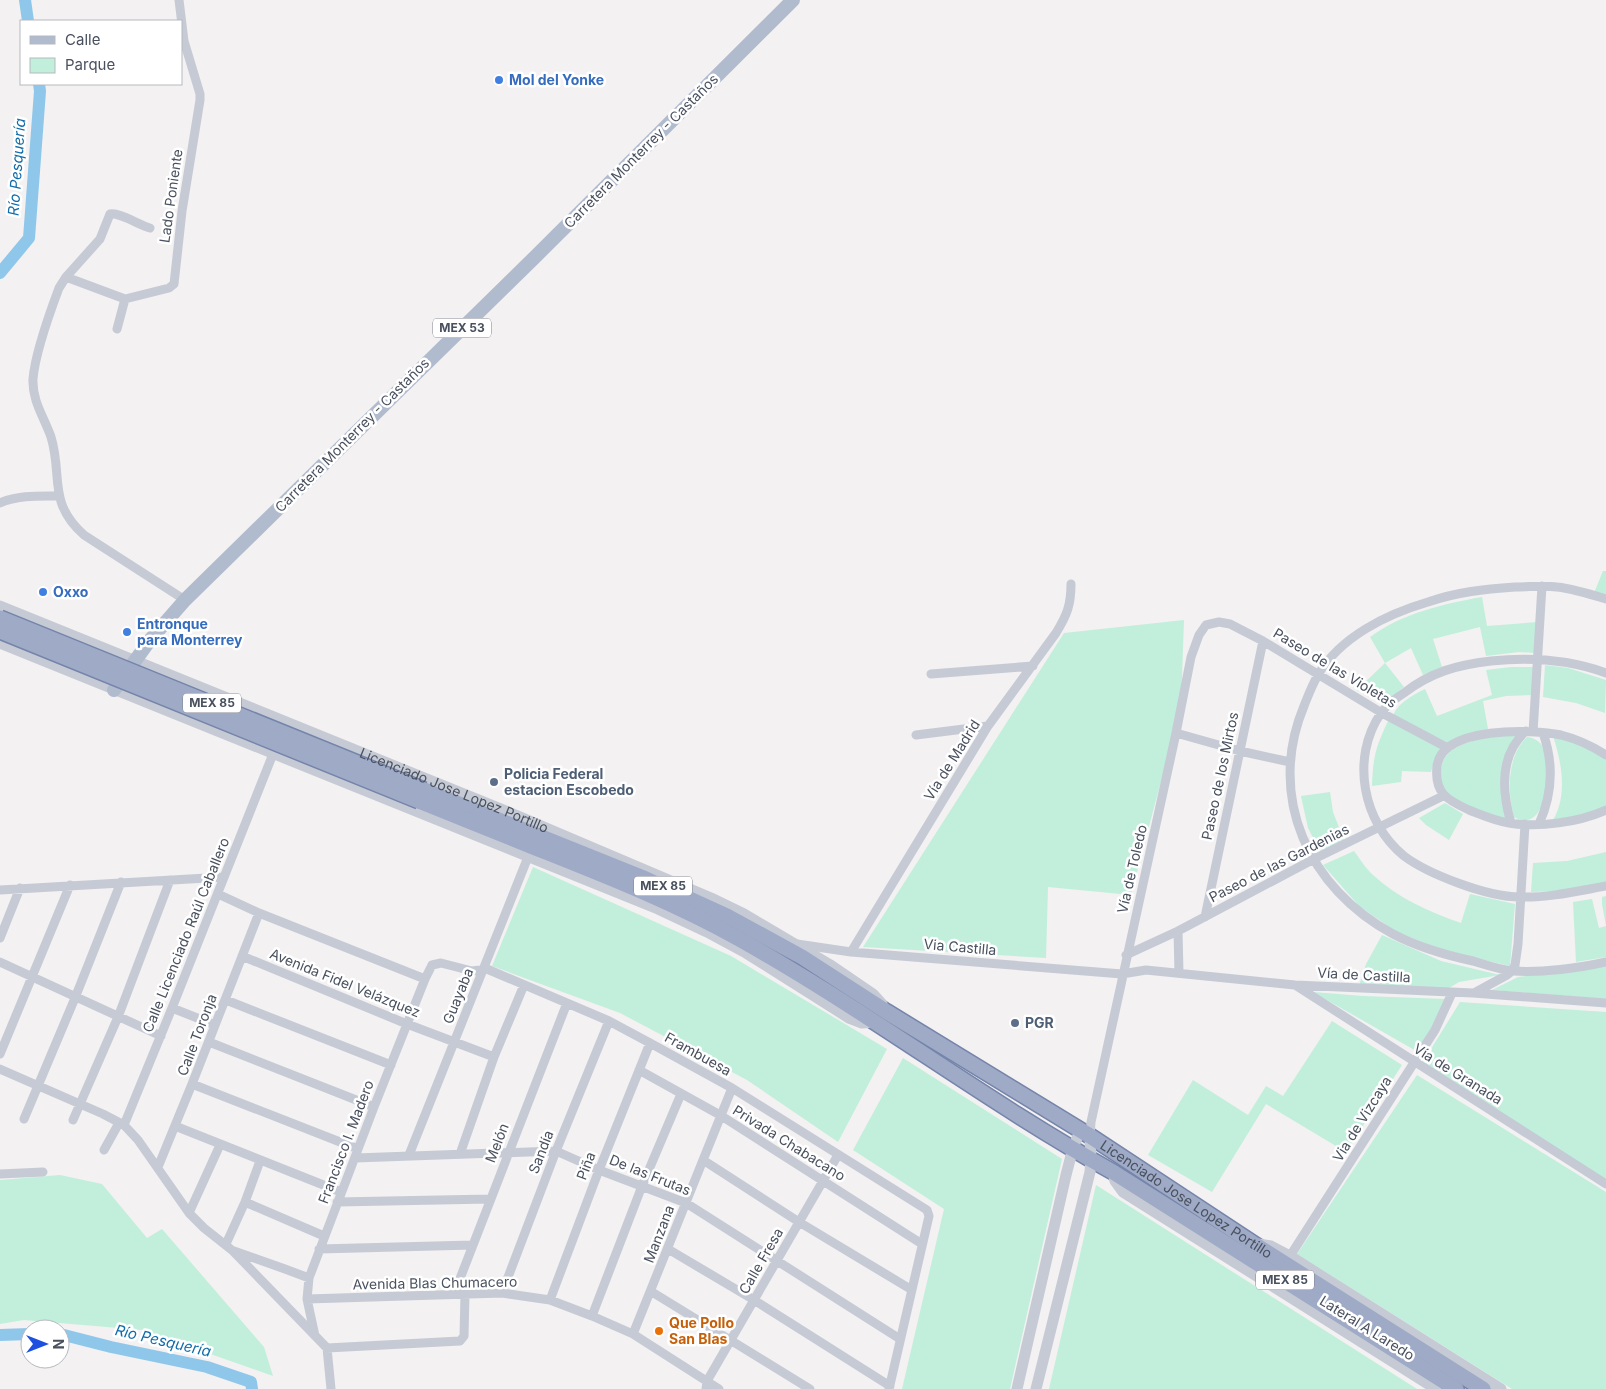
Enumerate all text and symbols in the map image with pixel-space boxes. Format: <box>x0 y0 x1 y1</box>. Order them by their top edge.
legend <box>20 20 182 85</box>
text: Calle <box>65 30 100 49</box>
text: Parque <box>65 55 115 74</box>
street label: Carretera Monterrey - Castaños <box>560 70 721 231</box>
place label: Mol del Yonke <box>509 71 604 88</box>
marker: Mol del Yonke <box>493 74 505 86</box>
water label: Río Pesquería <box>4 117 29 217</box>
street label: Lado Poniente <box>156 148 186 244</box>
road number: MEX 53 <box>433 318 491 338</box>
street label: Carretera Monterrey - Castaños <box>271 354 432 515</box>
place label: Oxxo <box>53 583 89 600</box>
marker: Oxxo <box>37 586 49 598</box>
place label: Entronque para Monterrey <box>137 615 243 648</box>
street label: Paseo de las Violetas <box>1271 624 1400 711</box>
marker: Entronque para Monterrey <box>121 626 133 638</box>
road number: MEX 85 <box>183 694 241 712</box>
street label: Paseo de los Mirtos <box>1198 710 1241 841</box>
street label: Vía de Madrid <box>920 716 983 803</box>
street label: Licenciado Jose Lopez Portillo <box>357 744 551 836</box>
place label: Policia Federal estacion Escobedo <box>504 765 634 798</box>
marker: Policia Federal estacion Escobedo <box>488 776 500 788</box>
street label: Paseo de las Gardenias <box>1206 820 1352 905</box>
street label: Vía de Toledo <box>1113 823 1150 915</box>
street label: Calle Licenciado Raúl Caballero <box>139 835 232 1035</box>
road number: MEX 85 <box>634 876 692 896</box>
street label: Via Castilla <box>923 935 997 958</box>
street label: Avenida Fidel Velázquez <box>268 945 423 1021</box>
street label: Vía de Castilla <box>1317 964 1411 985</box>
street label: Guayaba <box>439 965 476 1026</box>
street label: Calle Toronja <box>173 992 220 1078</box>
place label: PGR <box>1025 1014 1054 1031</box>
marker: PGR <box>1009 1017 1021 1029</box>
street label: Frambuesa <box>662 1028 735 1079</box>
street label: Vía de Granada <box>1411 1039 1506 1108</box>
street label: Via de Vizcaya <box>1329 1073 1395 1165</box>
street label: Francisco I. Madero <box>314 1078 377 1206</box>
street label: Privada Chabacano <box>730 1101 849 1184</box>
street label: Melón <box>481 1121 512 1165</box>
street label: Sandía <box>525 1128 557 1176</box>
street label: Licenciado Jose Lopez Portillo <box>1097 1136 1276 1261</box>
street label: Piña <box>572 1149 599 1182</box>
street label: De las Frutas <box>607 1151 693 1199</box>
street label: Manzana <box>640 1203 677 1265</box>
street label: Calle Fresa <box>735 1225 786 1297</box>
road number: MEX 85 <box>1256 1270 1314 1290</box>
street label: Avenida Blas Chumacero <box>352 1273 518 1292</box>
street label: Lateral A Laredo <box>1317 1292 1418 1364</box>
place label: Que Pollo San Blas <box>669 1314 734 1347</box>
north arrow <box>20 1319 70 1369</box>
water label: Río Pesquería <box>113 1320 213 1361</box>
marker: Que Pollo San Blas <box>653 1325 665 1337</box>
text: N <box>50 1339 67 1349</box>

